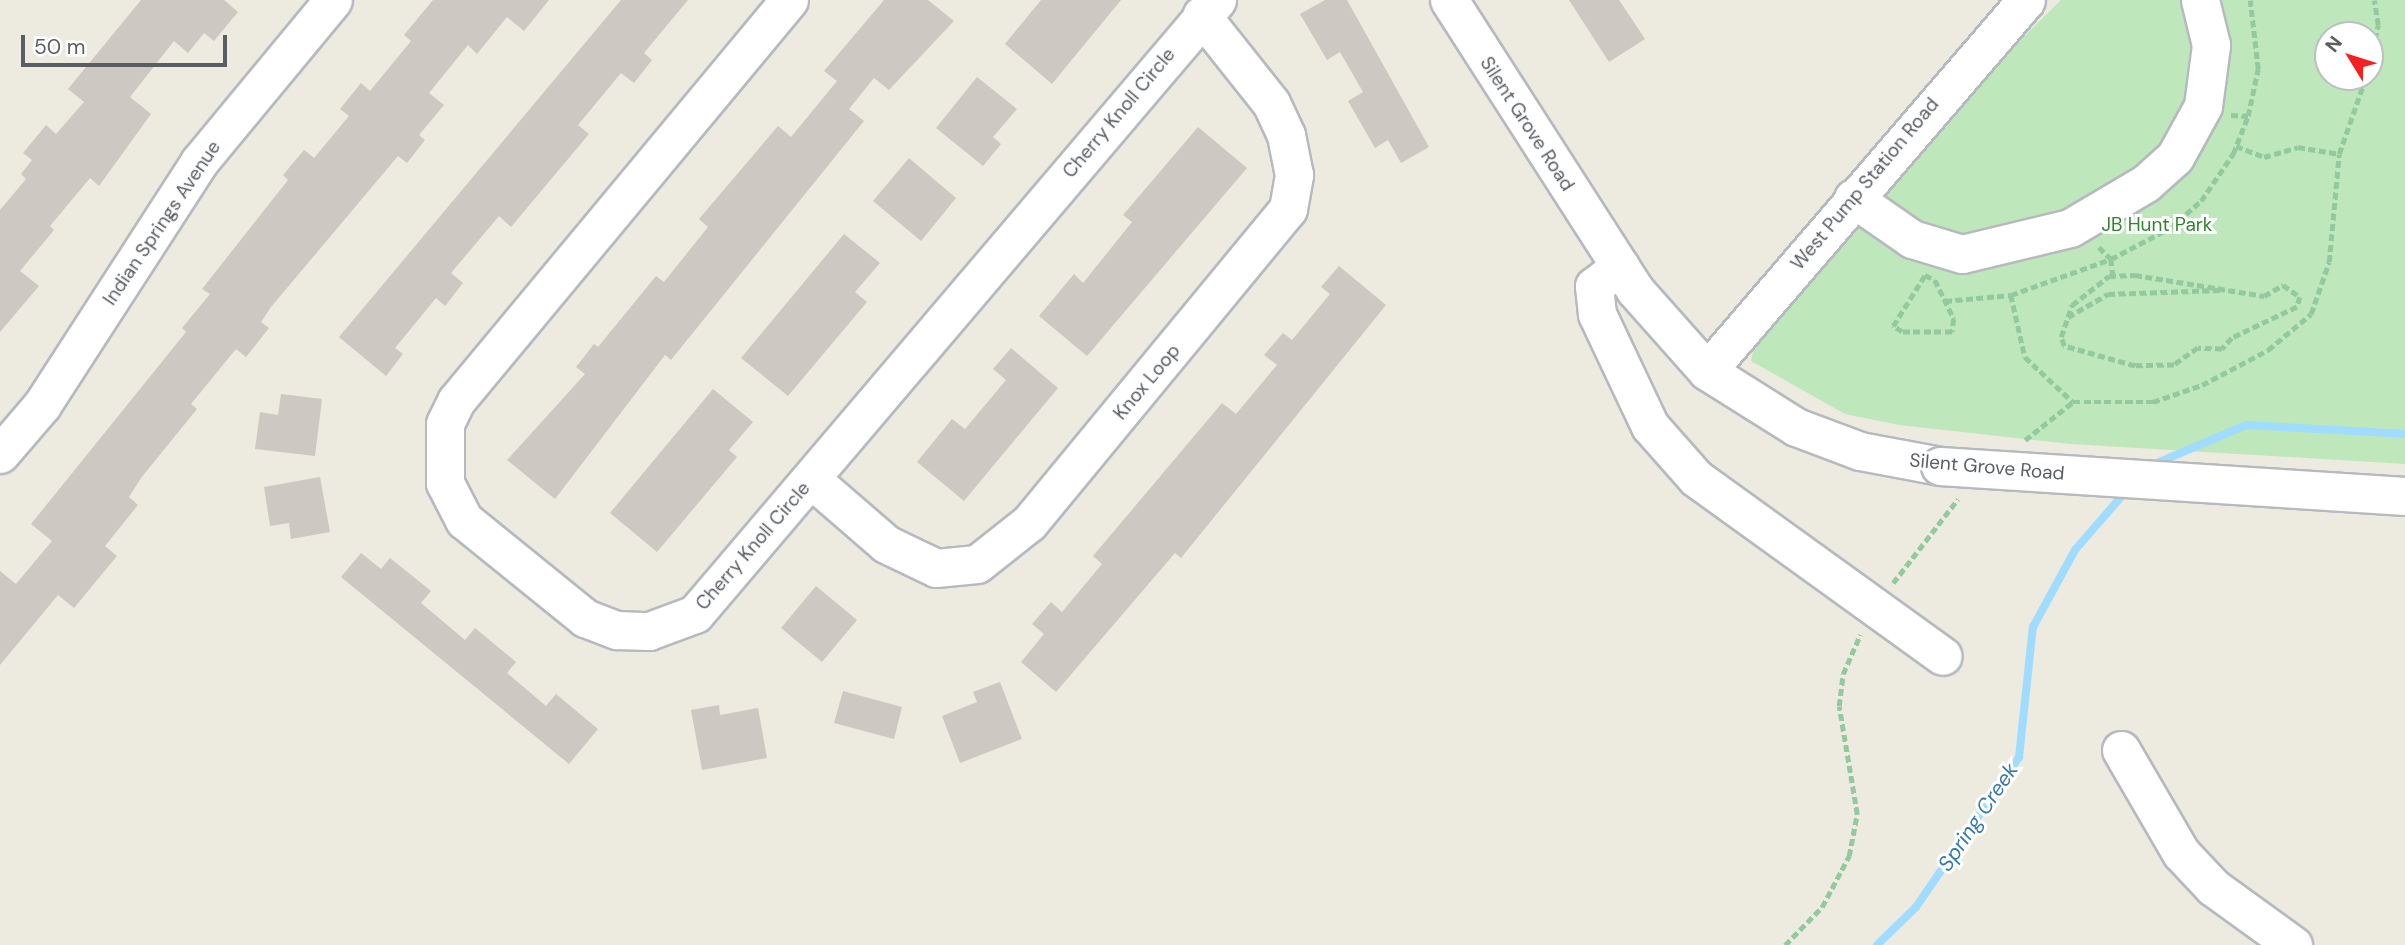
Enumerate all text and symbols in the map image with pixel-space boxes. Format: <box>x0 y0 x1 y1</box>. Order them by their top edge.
scale bar <box>24 21 231 65</box>
north arrow <box>2314 21 2384 91</box>
text: N <box>2320 31 2348 57</box>
text: 50 m <box>34 33 85 61</box>
street label: Cherry Knoll Circle <box>1058 43 1180 183</box>
street label: Silent Grove Road <box>1475 53 1579 195</box>
street label: West Pump Station Road <box>1786 93 1944 275</box>
street label: Indian Springs Avenue <box>99 137 225 309</box>
park label: JB Hunt Park <box>2102 214 2212 236</box>
street label: Knox Loop <box>1109 340 1185 424</box>
street label: Silent Grove Road <box>1909 449 2065 485</box>
street label: Cherry Knoll Circle <box>691 477 815 615</box>
water label: Spring Creek <box>1933 758 2023 876</box>

